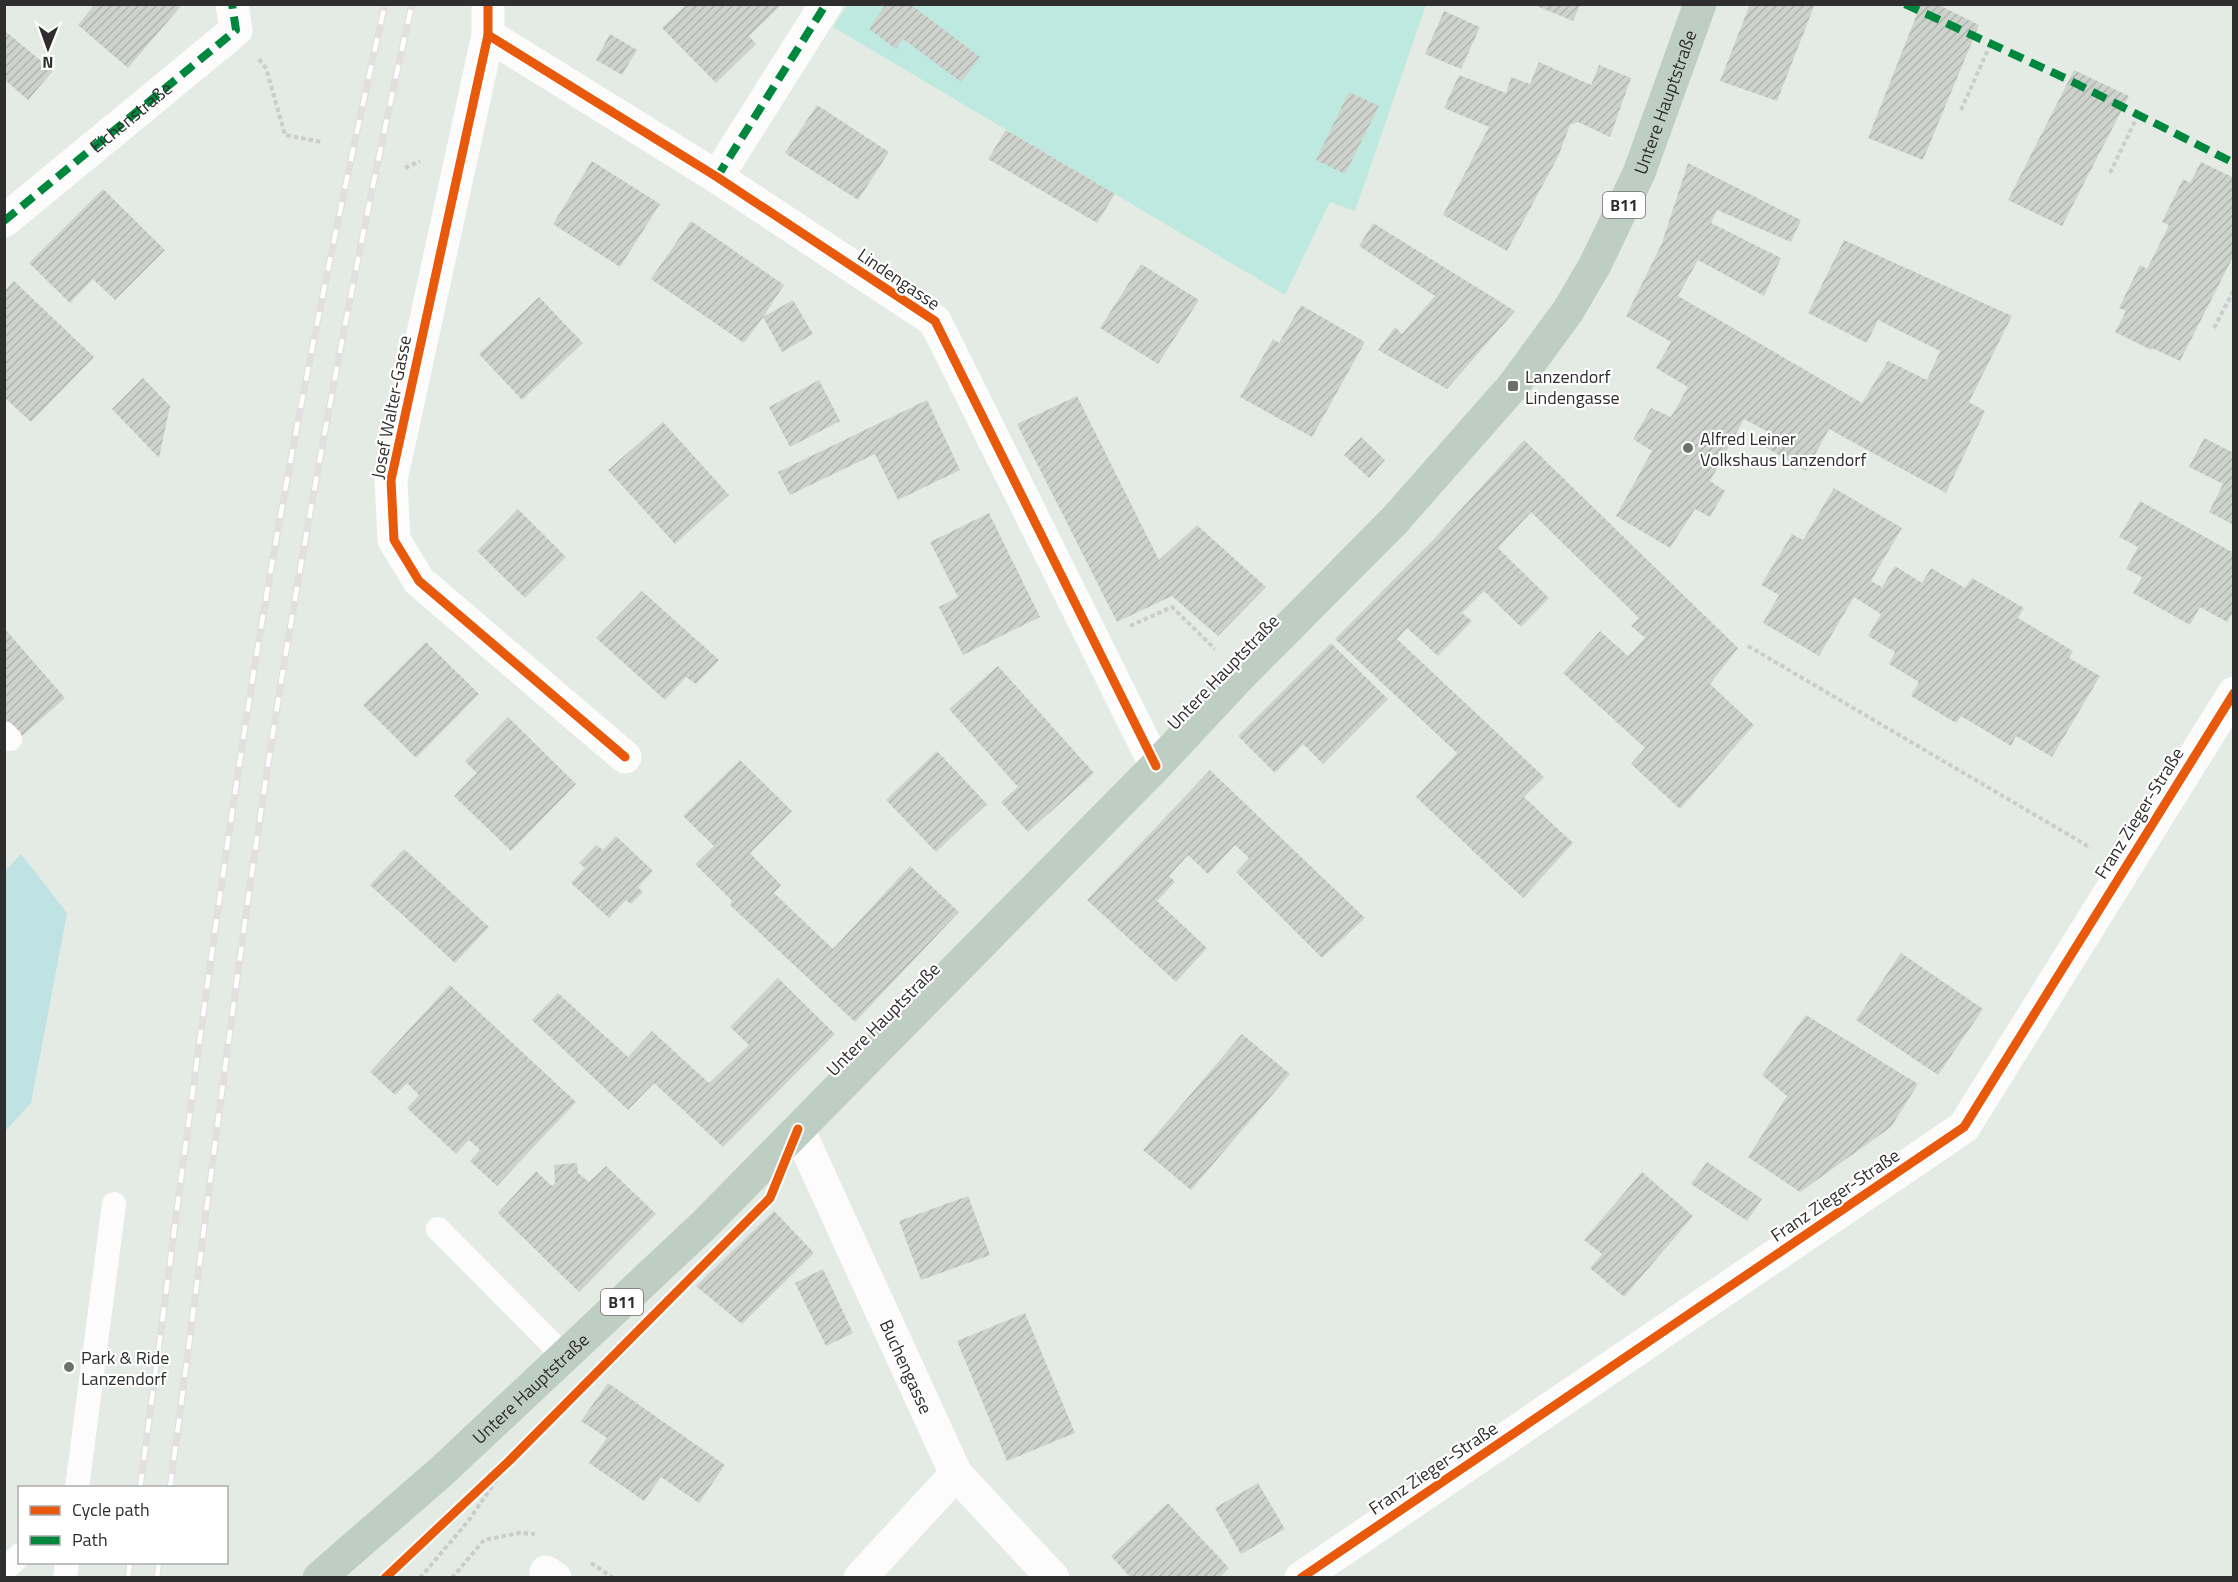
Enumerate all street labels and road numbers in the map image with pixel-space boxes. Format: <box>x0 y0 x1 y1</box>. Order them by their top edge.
street label: Untere Hauptstraße <box>1626 26 1703 178</box>
street label: Eichenstraße <box>84 75 178 159</box>
road number: B11 <box>1603 192 1645 218</box>
street label: Lindengasse <box>852 241 946 317</box>
street label: Josef Walter-Gasse <box>364 333 418 481</box>
street label: Untere Hauptstraße <box>1161 608 1285 736</box>
street label: Franz Zieger-Straße <box>2088 742 2190 884</box>
street label: Untere Hauptstraße <box>820 956 946 1082</box>
street label: Franz Zieger-Straße <box>1765 1142 1905 1248</box>
road number: B11 <box>601 1289 643 1315</box>
street label: Buchengasse <box>873 1315 940 1418</box>
street label: Untere Hauptstraße <box>466 1326 595 1450</box>
street label: Franz Zieger-Straße <box>1363 1415 1503 1521</box>

